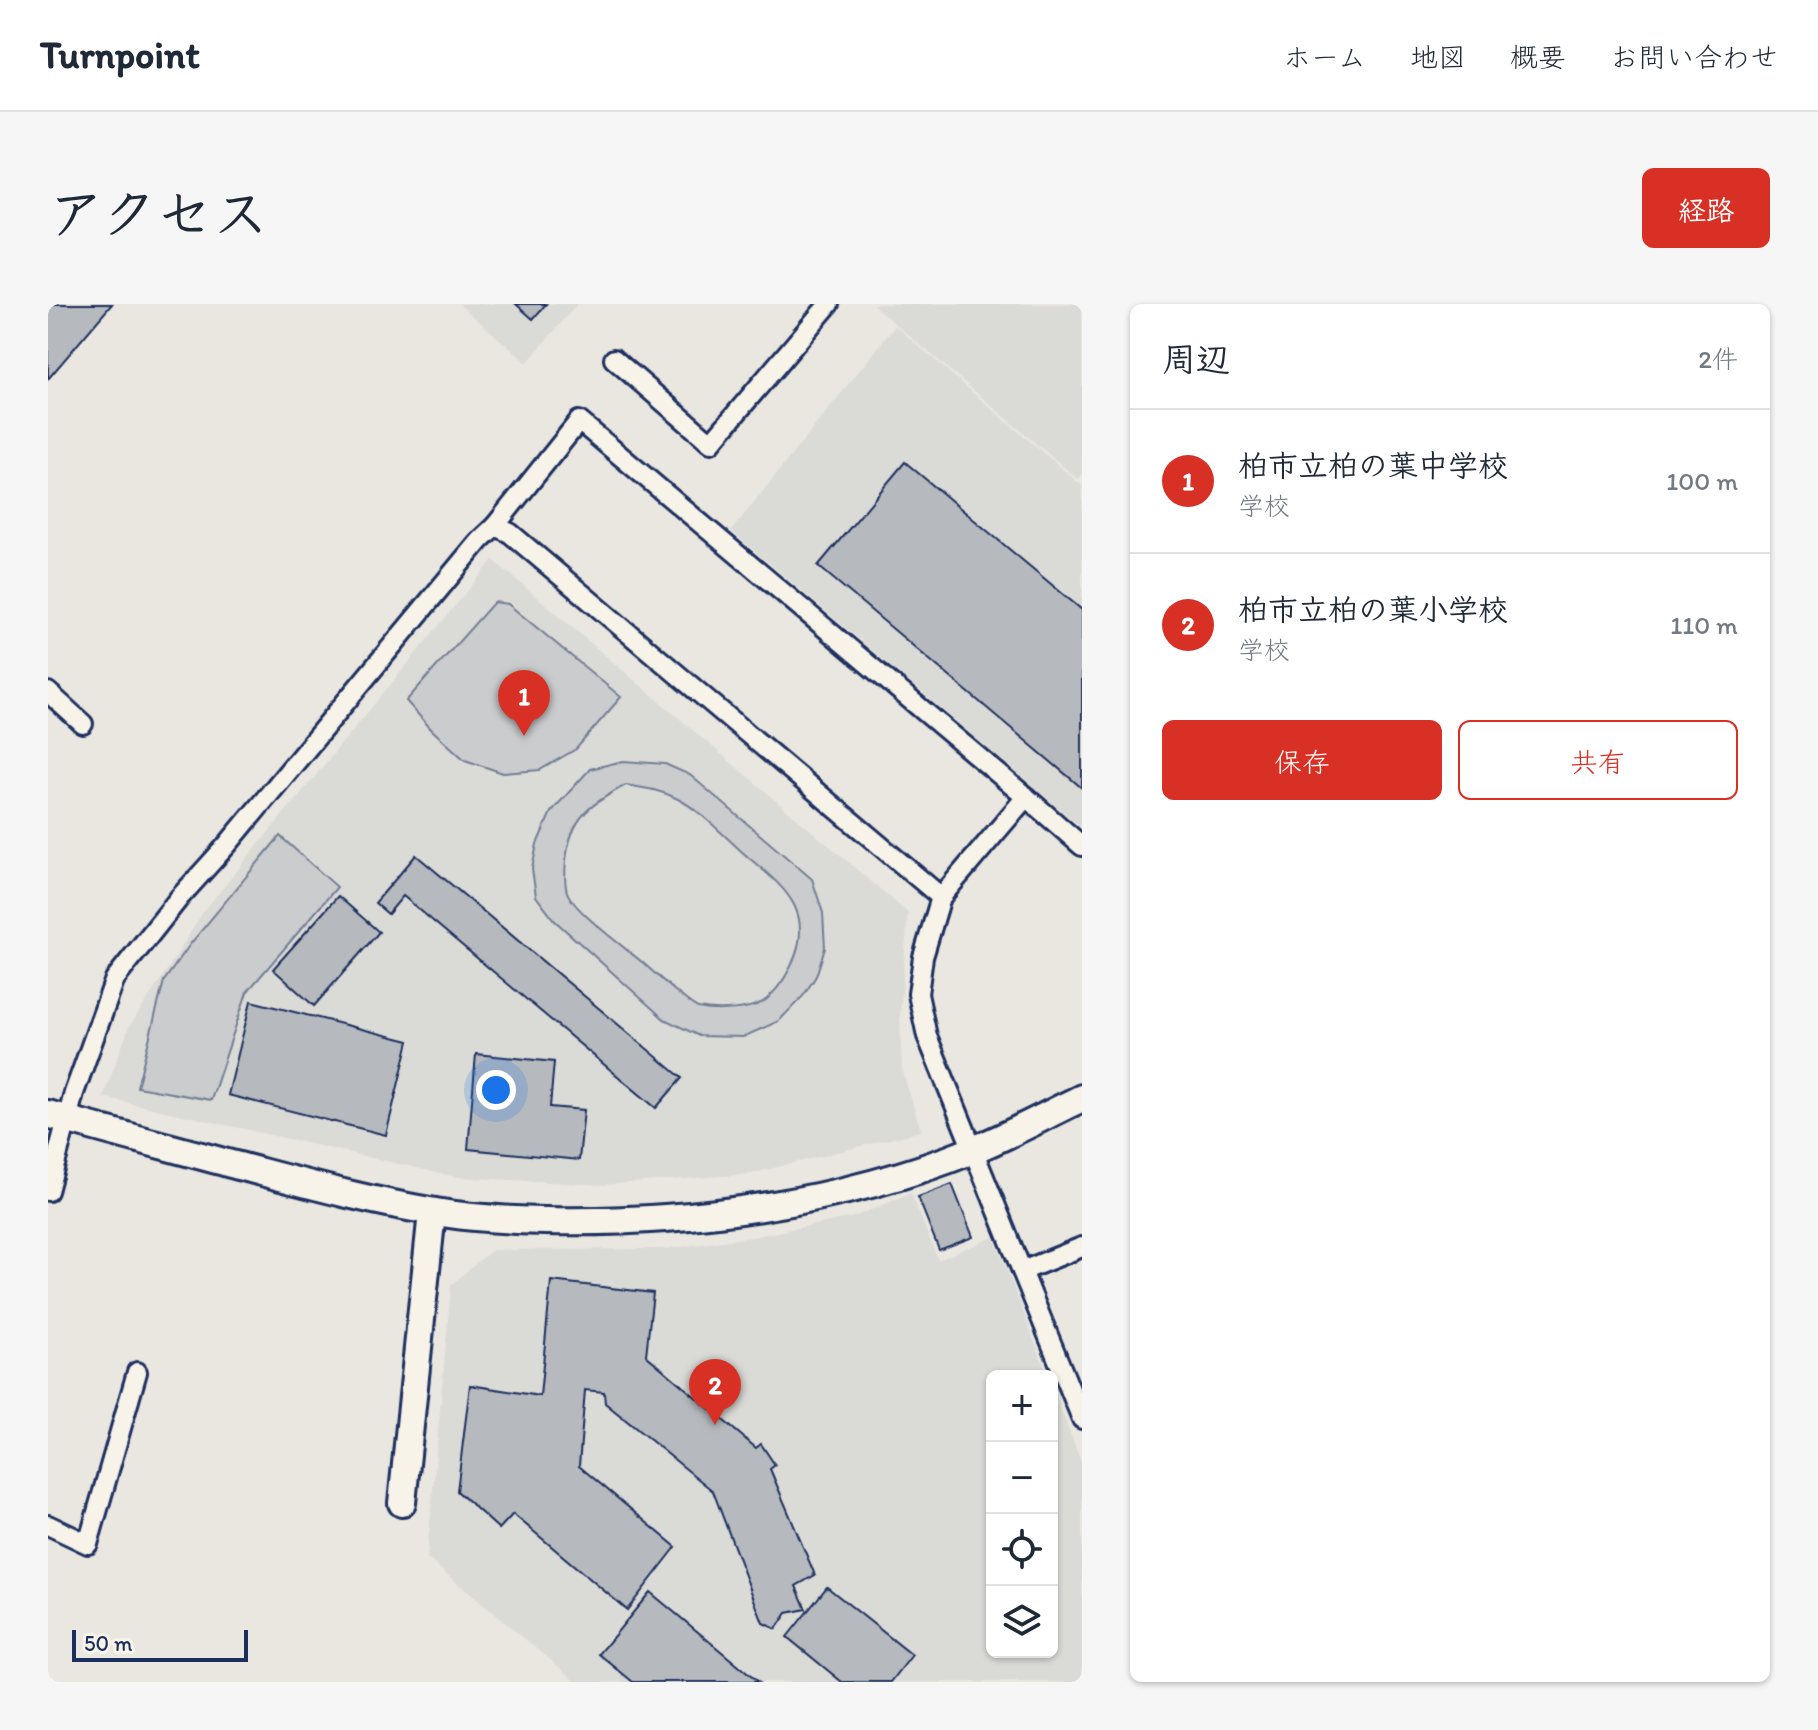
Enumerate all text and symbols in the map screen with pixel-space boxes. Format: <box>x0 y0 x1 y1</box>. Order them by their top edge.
text: Turnpoint <box>40 32 200 78</box>
text: ホーム <box>1283 40 1366 74</box>
text: 地図 <box>1410 40 1466 74</box>
text: 概要 <box>1510 40 1566 74</box>
text: お問い合わせ <box>1610 40 1778 74</box>
button: 経路 <box>1642 168 1770 248</box>
text: アクセス <box>48 180 269 247</box>
text: 周辺 <box>1162 339 1230 380</box>
text: 2件 <box>1698 343 1738 375</box>
text: 柏市立柏の葉中学校 <box>1238 447 1508 484</box>
text: 1 <box>1182 465 1194 497</box>
text: 100 m <box>1666 465 1738 497</box>
text: 学校 <box>1238 490 1290 522</box>
text: 柏市立柏の葉小学校 <box>1238 591 1508 628</box>
text: 2 <box>1181 609 1195 641</box>
text: 110 m <box>1670 609 1738 641</box>
text: 学校 <box>1238 634 1290 666</box>
pin: 1 <box>498 670 550 736</box>
button: 保存 <box>1162 720 1442 800</box>
button: 共有 <box>1458 720 1738 800</box>
your location <box>476 1070 516 1110</box>
pin: 2 <box>689 1359 741 1425</box>
map controls <box>986 1370 1058 1658</box>
button: + <box>986 1370 1058 1442</box>
button: − <box>986 1442 1058 1514</box>
button: locate <box>986 1514 1058 1586</box>
button: layers <box>986 1586 1058 1658</box>
scale bar <box>72 1626 248 1662</box>
text: 50 m <box>84 1630 133 1657</box>

